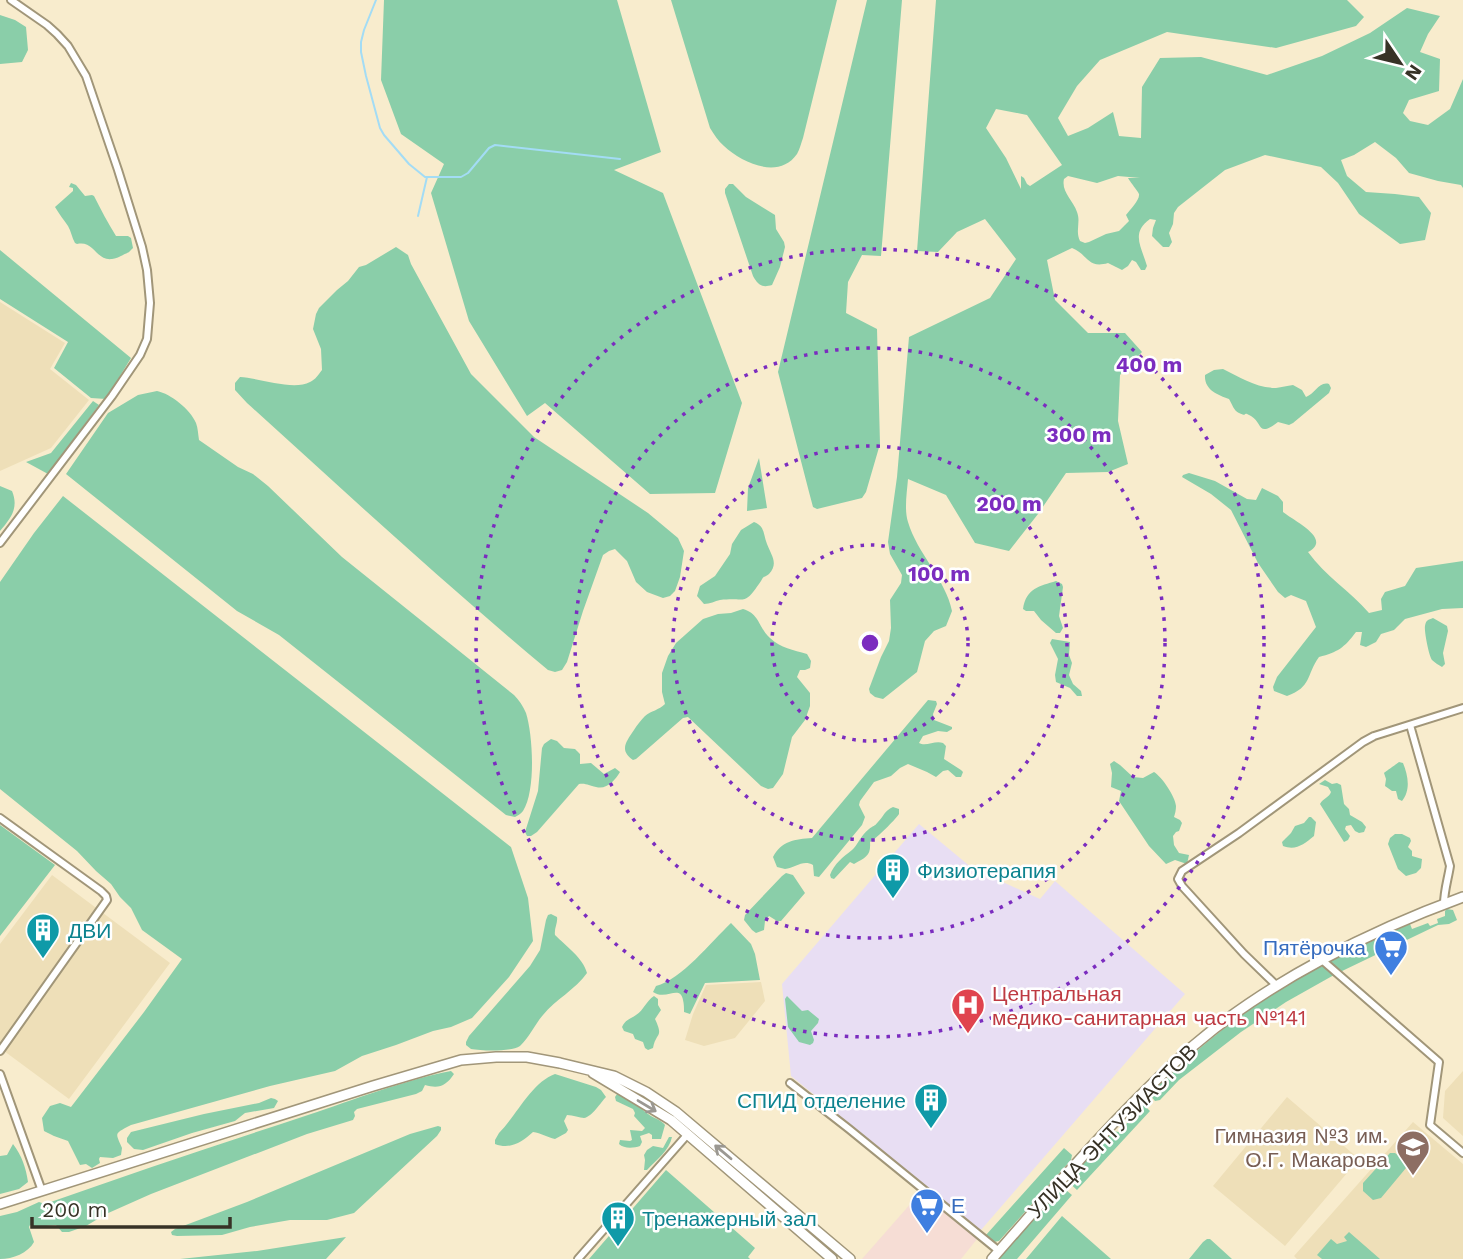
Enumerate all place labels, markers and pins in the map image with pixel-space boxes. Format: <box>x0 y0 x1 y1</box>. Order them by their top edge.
centre of rings <box>858 631 882 655</box>
building icon: Физиотерапия <box>874 851 912 900</box>
place label: Физиотерапия <box>917 858 1056 883</box>
building icon: ДВИ <box>24 911 62 960</box>
place label: ДВИ <box>68 918 111 943</box>
supermarket icon: Пятёрочка <box>1372 928 1410 977</box>
place label: Пятёрочка <box>1263 935 1366 960</box>
place label: Центральная медико-санитарная часть №141 <box>992 981 1306 1030</box>
hospital icon: Центральная медико-санитарная часть №141 <box>949 986 987 1035</box>
building icon: СПИД отделение <box>912 1081 950 1130</box>
place label: СПИД отделение <box>737 1088 906 1113</box>
place label: Гимназия №3 им. О.Г. Макарова <box>1215 1123 1388 1172</box>
school or university icon: Гимназия №3 им. О.Г. Макарова <box>1394 1128 1432 1177</box>
supermarket icon: Е <box>908 1186 946 1235</box>
place label: Е <box>951 1193 965 1218</box>
building icon: Тренажерный зал <box>599 1199 637 1248</box>
place label: Тренажерный зал <box>642 1206 817 1231</box>

